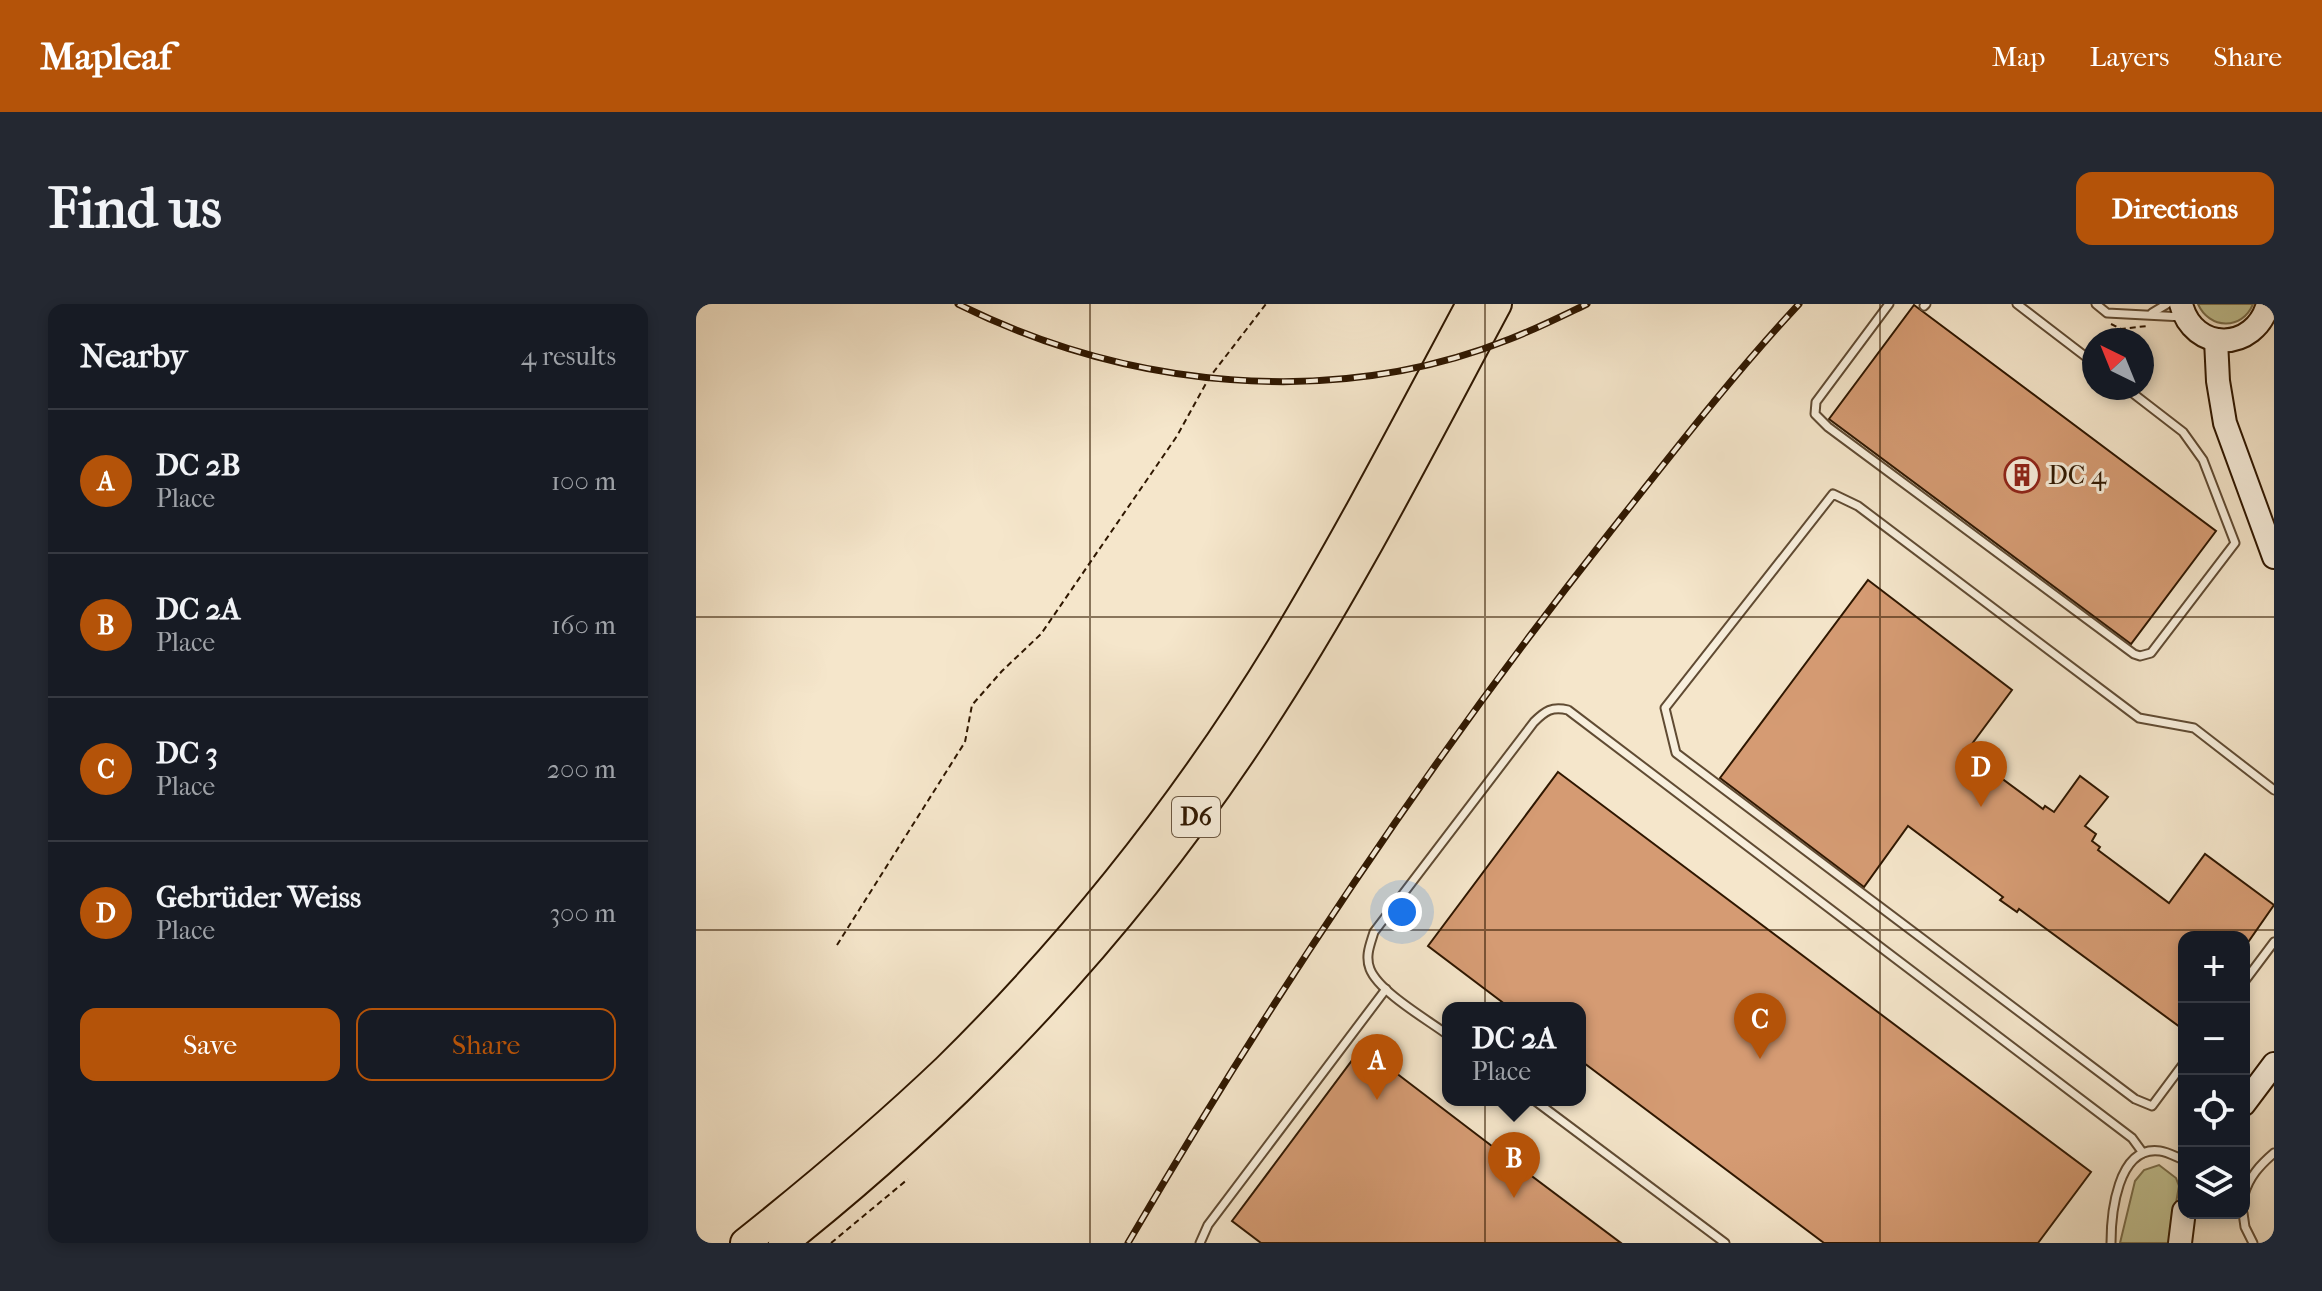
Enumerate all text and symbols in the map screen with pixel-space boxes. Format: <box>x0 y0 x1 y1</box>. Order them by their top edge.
text: Mapleaf <box>40 34 172 79</box>
text: Map <box>1992 40 2045 73</box>
text: Layers <box>2089 40 2169 73</box>
text: Share <box>2213 40 2282 73</box>
button: Directions <box>2076 172 2274 245</box>
text: Find us <box>48 176 222 241</box>
north arrow <box>2082 328 2154 400</box>
text: Nearby <box>80 336 187 376</box>
text: 4 results <box>521 341 616 372</box>
text: DC 2B <box>156 448 240 483</box>
building icon: DC 4 <box>2003 456 2041 494</box>
place label: DC 4 <box>2048 460 2107 491</box>
text: A <box>98 466 114 497</box>
text: 100 m <box>551 466 616 497</box>
text: Place <box>156 483 215 514</box>
text: DC 2A <box>156 592 240 627</box>
text: B <box>98 610 114 641</box>
text: 160 m <box>551 610 616 641</box>
text: Place <box>156 627 215 658</box>
text: DC 3 <box>156 736 218 771</box>
pin: D <box>1955 741 2007 807</box>
text: C <box>97 754 115 785</box>
text: 200 m <box>547 754 616 785</box>
text: Place <box>156 771 215 802</box>
road number: D6 <box>1172 797 1220 837</box>
text: Gebrüder Weiss <box>156 880 361 915</box>
your location <box>1382 892 1422 932</box>
text: D <box>96 898 116 929</box>
text: 300 m <box>549 898 616 929</box>
text: Place <box>156 915 215 946</box>
map controls <box>2178 931 2250 1219</box>
button: + <box>2178 931 2250 1003</box>
pin: C <box>1734 993 1786 1059</box>
popup <box>1442 1002 1586 1106</box>
button: − <box>2178 1003 2250 1075</box>
button: Save <box>80 1008 340 1081</box>
button: Share <box>356 1008 616 1081</box>
text: DC 2A <box>1472 1021 1556 1056</box>
pin: A <box>1351 1034 1403 1100</box>
text: Place <box>1472 1056 1531 1087</box>
button: locate <box>2178 1075 2250 1147</box>
pin: B <box>1488 1132 1540 1198</box>
button: layers <box>2178 1147 2250 1219</box>

